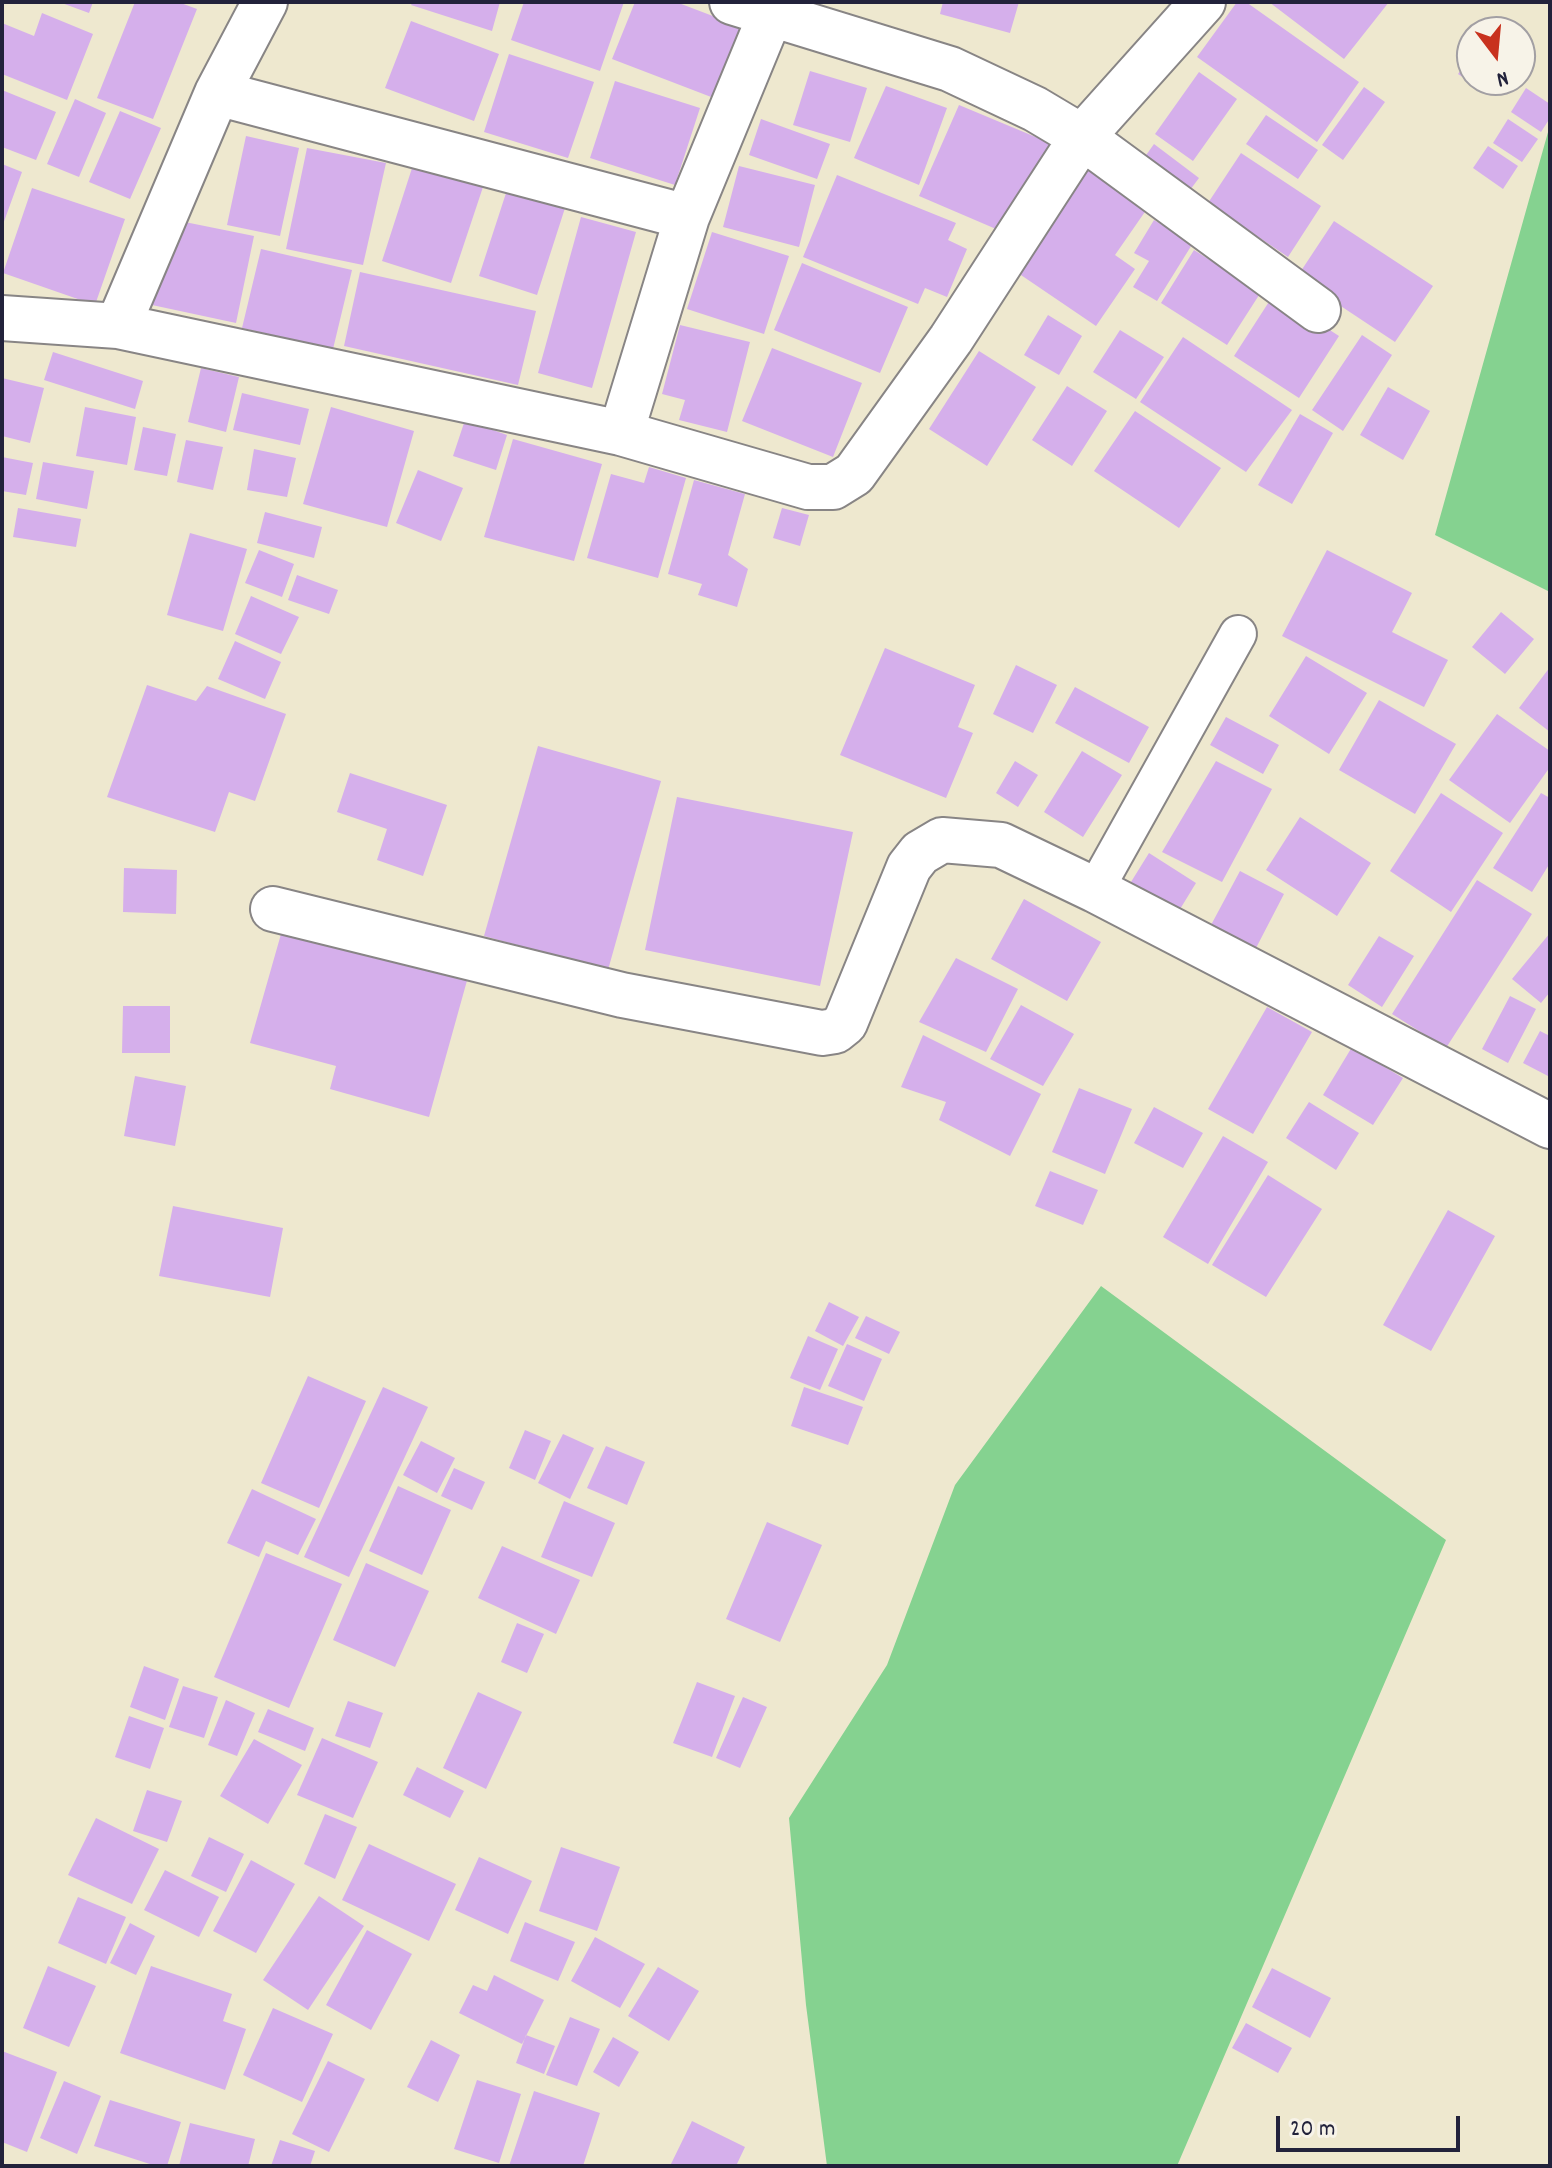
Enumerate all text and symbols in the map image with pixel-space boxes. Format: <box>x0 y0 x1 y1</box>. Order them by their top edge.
north arrow <box>1456 16 1536 96</box>
text: N <box>1493 61 1512 94</box>
scale bar <box>1280 2100 1464 2150</box>
text: 20 m <box>1290 2113 1336 2147</box>

